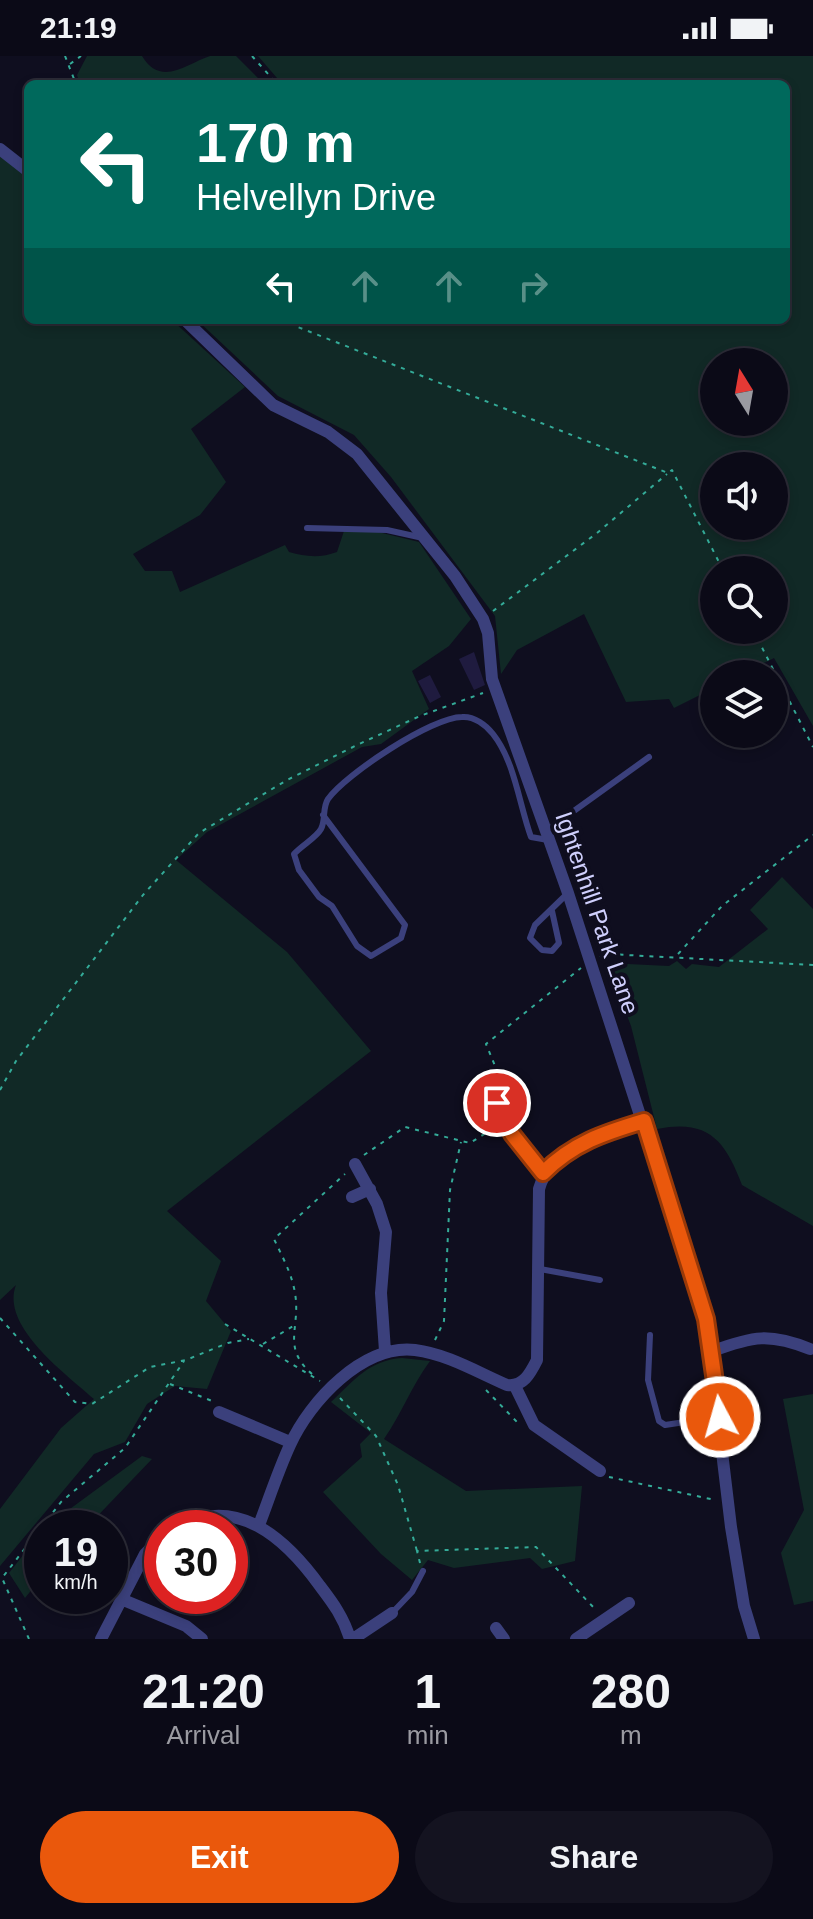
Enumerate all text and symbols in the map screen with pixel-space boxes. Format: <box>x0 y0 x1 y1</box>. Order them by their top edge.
text: 21:19 <box>40 11 117 44</box>
text: 170 m <box>196 111 355 174</box>
icon: left <box>64 112 168 216</box>
text: Helvellyn Drive <box>196 177 436 218</box>
icon: left <box>259 264 303 308</box>
icon: ahead <box>343 264 387 308</box>
icon: ahead <box>427 264 471 308</box>
icon: right <box>511 264 555 308</box>
north arrow <box>700 348 788 436</box>
map controls <box>700 348 788 748</box>
button: sound <box>700 452 788 540</box>
button: search <box>700 556 788 644</box>
button: layers <box>700 660 788 748</box>
street label: Ightenhill Park Lane <box>550 808 645 1018</box>
pin <box>463 1069 531 1137</box>
icon: arrive <box>475 1081 519 1125</box>
position arrow <box>678 1375 762 1459</box>
speed limit sign: 30 <box>144 1510 248 1614</box>
text: 19 <box>54 1530 98 1574</box>
text: km/h <box>54 1571 98 1593</box>
text: 21:20 <box>142 1665 265 1718</box>
text: 1 <box>414 1665 441 1718</box>
text: 280 <box>591 1665 671 1718</box>
text: Arrival <box>167 1720 240 1750</box>
text: min <box>407 1720 449 1750</box>
text: m <box>620 1720 642 1750</box>
button: Exit <box>40 1811 399 1903</box>
button: Share <box>415 1811 773 1903</box>

